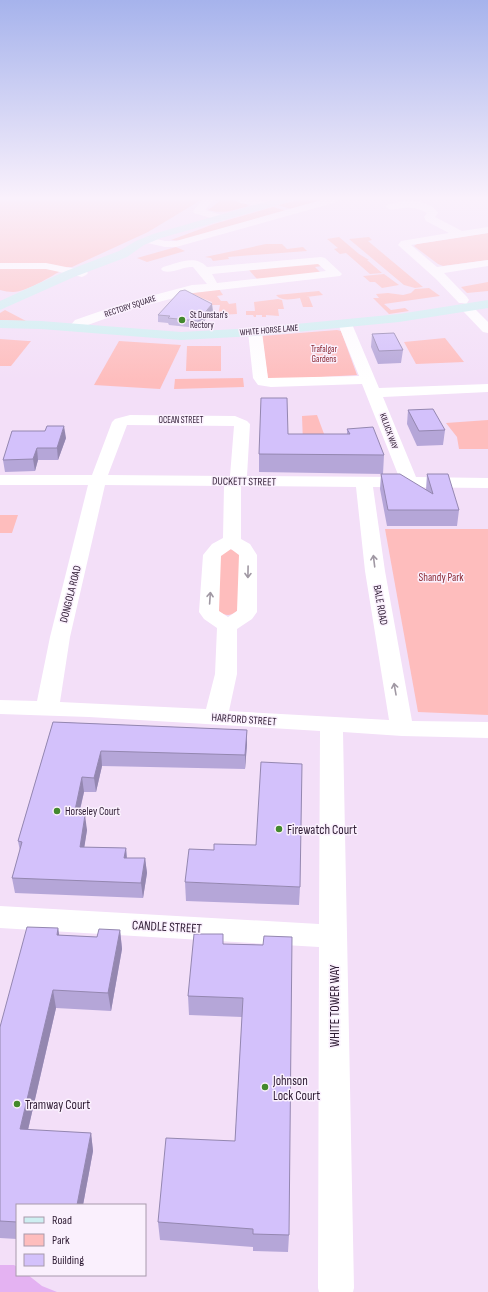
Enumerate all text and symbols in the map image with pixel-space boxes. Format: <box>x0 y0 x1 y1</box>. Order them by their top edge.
street label: RECTORY SQUARE <box>103 293 158 320</box>
place label: St Dunstan's Rectory <box>190 310 228 331</box>
marker: St Dunstan's Rectory <box>177 315 187 325</box>
street label: WHITE HORSE LANE <box>239 322 299 339</box>
park label: Trafalgar Gardens <box>311 344 337 365</box>
street label: KILLICK WAY <box>377 412 400 451</box>
street label: OCEAN STREET <box>159 415 204 426</box>
street label: DUCKETT STREET <box>212 474 277 489</box>
one-way arrow <box>370 555 378 568</box>
street label: DONGOLA ROAD <box>57 564 84 624</box>
one-way arrow <box>244 565 251 578</box>
park label: Shandy Park <box>418 571 464 584</box>
street label: BALE ROAD <box>371 584 390 626</box>
one-way arrow <box>207 592 214 605</box>
one-way arrow <box>391 683 399 696</box>
street label: HARFORD STREET <box>211 711 277 728</box>
place label: Horseley Court <box>65 805 121 818</box>
marker: Horseley Court <box>52 806 62 816</box>
place label: Firewatch Court <box>287 822 357 838</box>
marker: Firewatch Court <box>274 824 284 834</box>
street label: CANDLE STREET <box>132 917 202 937</box>
street label: WHITE TOWER WAY <box>327 964 343 1047</box>
place label: Johnson Lock Court <box>272 1073 320 1104</box>
marker: Johnson Lock Court <box>260 1082 270 1092</box>
place label: Tramway Court <box>25 1097 90 1113</box>
marker: Tramway Court <box>12 1099 22 1109</box>
legend <box>16 1204 146 1276</box>
text: Road <box>52 1213 72 1228</box>
text: Park <box>52 1233 70 1248</box>
text: Building <box>52 1253 84 1268</box>

